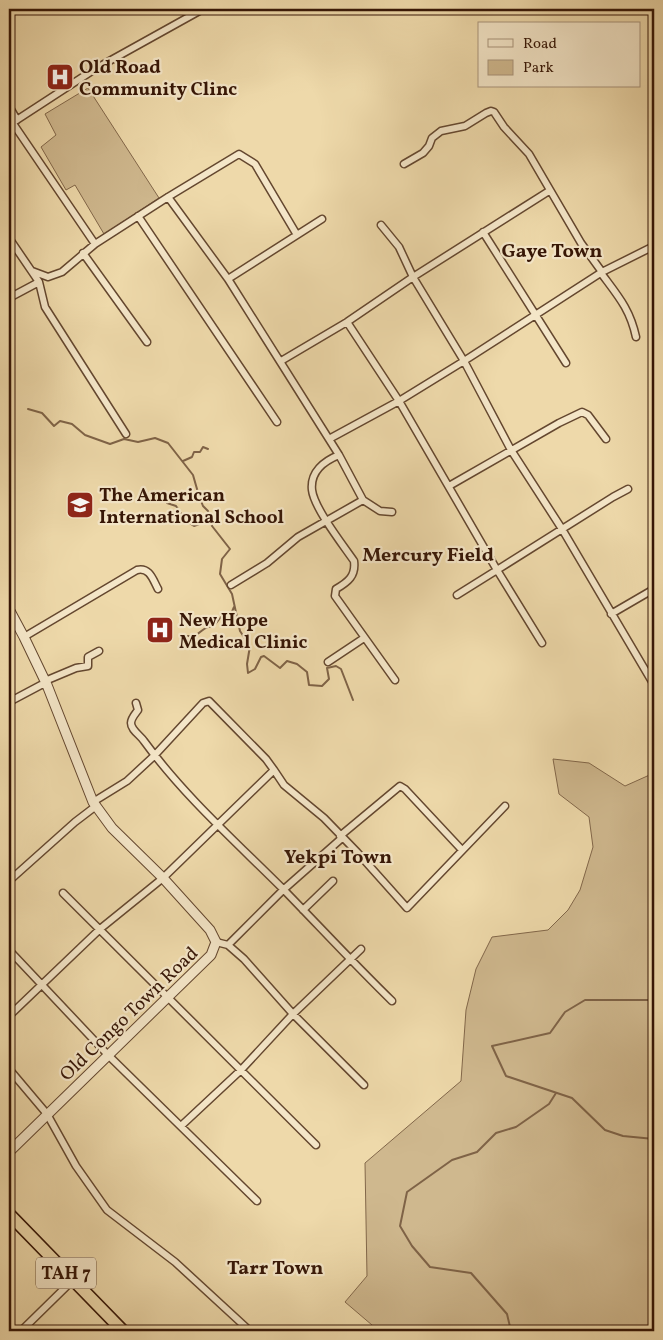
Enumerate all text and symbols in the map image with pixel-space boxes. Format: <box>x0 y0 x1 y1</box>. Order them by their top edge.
legend <box>478 22 640 88</box>
text: Road <box>523 34 557 55</box>
place label: Old Road Community Clinc <box>79 55 237 103</box>
text: Park <box>523 58 554 79</box>
hospital icon: Old Road Community Clinc <box>45 62 75 92</box>
district label: Gaye Town <box>502 238 602 266</box>
place label: The American International School <box>99 483 284 531</box>
school or university icon: The American International School <box>65 490 95 520</box>
district label: Mercury Field <box>362 542 494 570</box>
place label: New Hope Medical Clinic <box>179 608 308 656</box>
hospital icon: New Hope Medical Clinic <box>145 615 175 645</box>
district label: Yekpi Town <box>284 844 392 872</box>
street label: Old Congo Town Road <box>54 941 204 1088</box>
district label: Tarr Town <box>227 1255 323 1283</box>
road number: TAH 7 <box>36 1258 96 1288</box>

